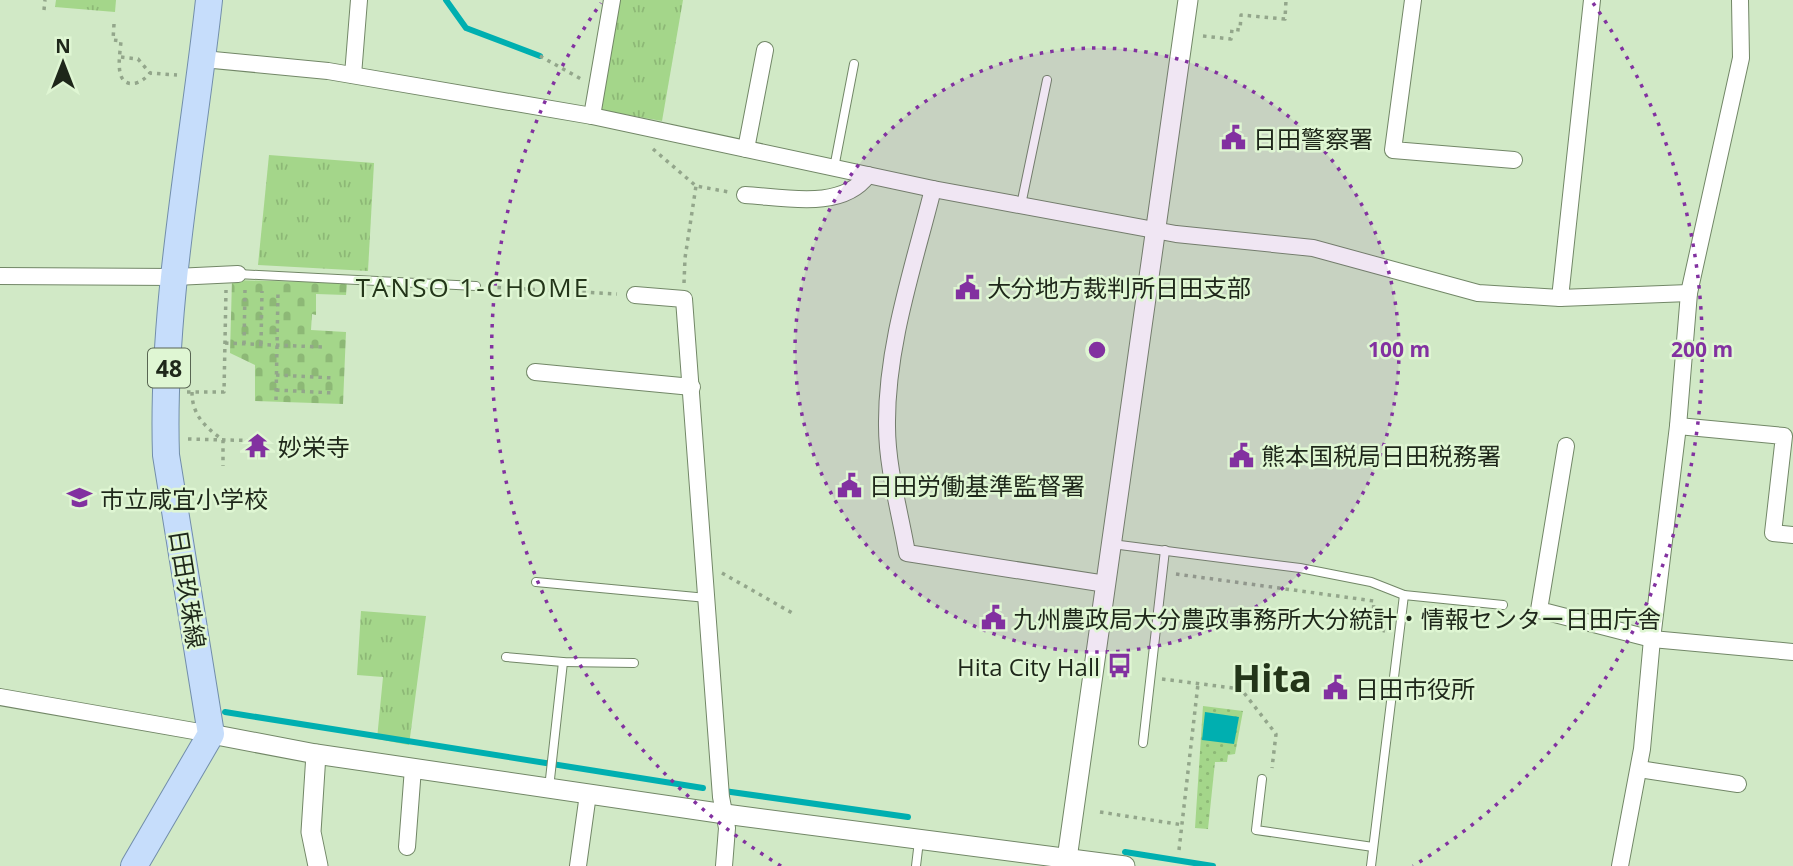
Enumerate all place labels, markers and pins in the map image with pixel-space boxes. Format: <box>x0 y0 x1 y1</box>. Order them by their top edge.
place label: 日田警察署 <box>1253 122 1373 155</box>
public building icon: 日田警察署 <box>1219 124 1247 152</box>
place label: 大分地方裁判所日田支部 <box>987 271 1251 304</box>
public building icon: 大分地方裁判所日田支部 <box>953 273 981 301</box>
centre of rings <box>1085 338 1109 362</box>
place label: 妙栄寺 <box>278 430 350 463</box>
temple icon: 妙栄寺 <box>244 432 272 460</box>
place label: 熊本国税局日田税務署 <box>1261 439 1501 472</box>
public building icon: 熊本国税局日田税務署 <box>1227 441 1255 469</box>
place label: 日田労働基準監督署 <box>869 469 1085 502</box>
public building icon: 日田労働基準監督署 <box>835 471 863 499</box>
place label: 市立咸宜小学校 <box>100 482 268 515</box>
school or university icon: 市立咸宜小学校 <box>66 484 94 512</box>
place label: 九州農政局大分農政事務所大分統計・情報センター日田庁舎 <box>1013 602 1661 635</box>
public building icon: 九州農政局大分農政事務所大分統計・情報センター日田庁舎 <box>979 604 1007 632</box>
place label: Hita City Hall <box>957 650 1100 683</box>
bus stop icon: Hita City Hall <box>1106 652 1134 680</box>
place label: 日田市役所 <box>1355 672 1475 705</box>
public building icon: 日田市役所 <box>1321 674 1349 702</box>

